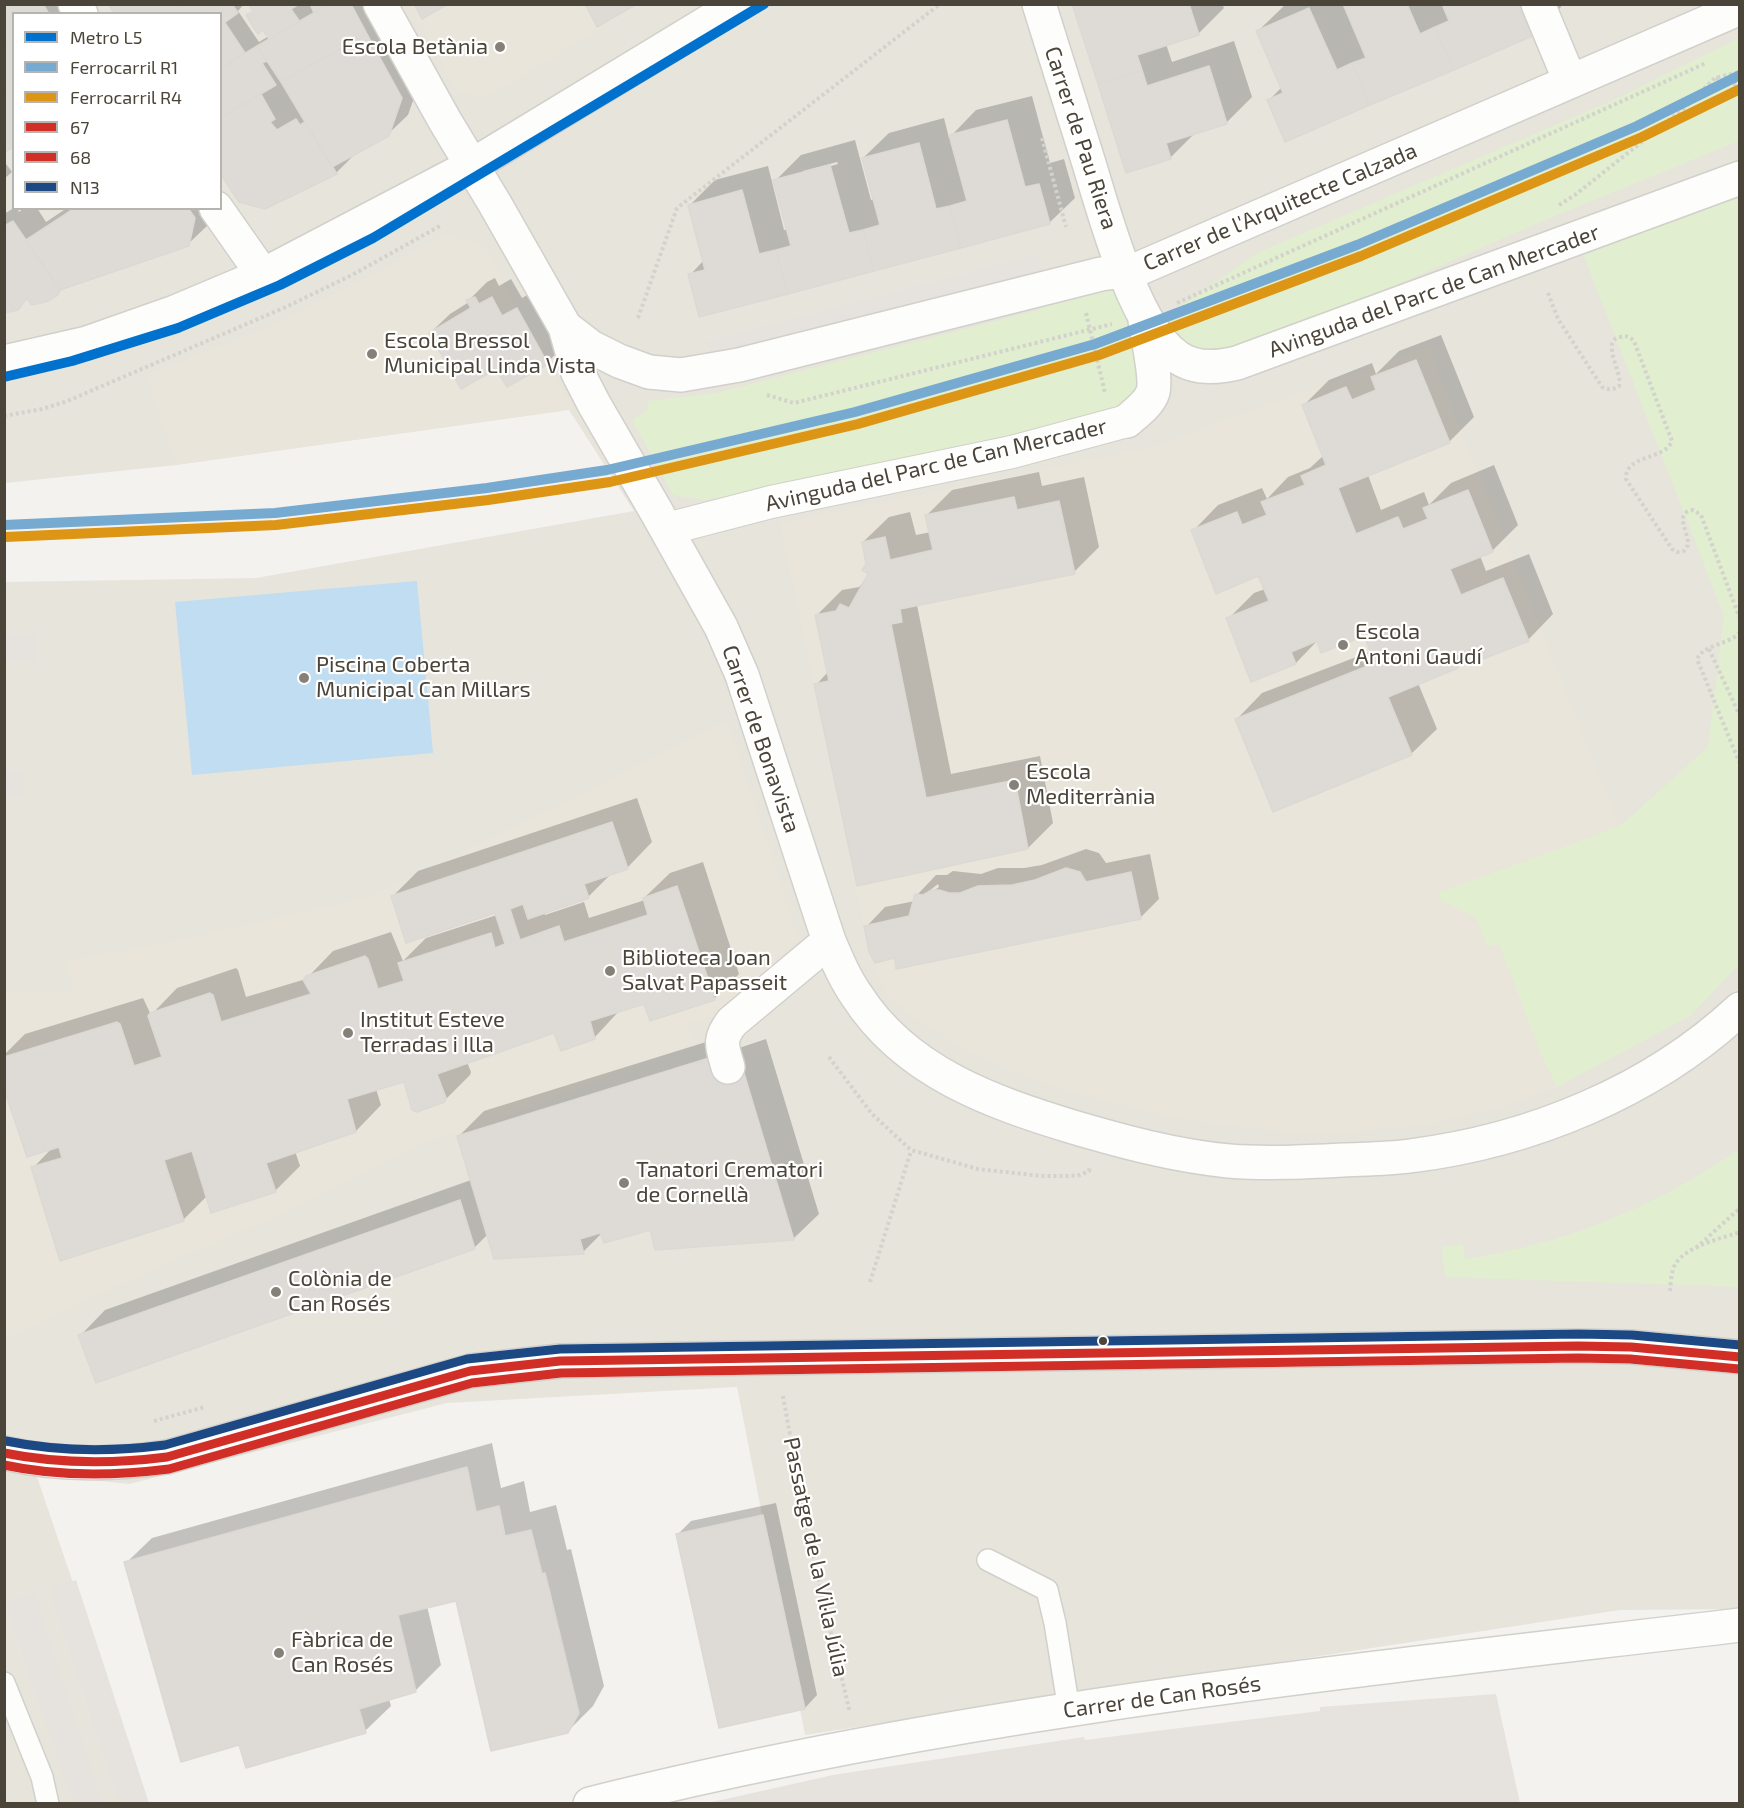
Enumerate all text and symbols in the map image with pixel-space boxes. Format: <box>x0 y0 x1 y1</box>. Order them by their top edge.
legend <box>12 12 222 210</box>
text: Metro L5 <box>70 26 142 48</box>
place label: Escola Betània <box>342 34 488 60</box>
marker: Escola Betània <box>493 40 507 54</box>
street label: Carrer de Pau Riera <box>1039 43 1123 233</box>
text: Ferrocarril R1 <box>70 56 178 78</box>
text: Ferrocarril R4 <box>70 86 182 108</box>
text: 67 <box>70 116 90 138</box>
street label: Carrer de l'Arquitecte Calzada <box>1139 137 1421 277</box>
text: 68 <box>70 146 91 168</box>
text: N13 <box>70 176 100 198</box>
street label: Avinguda del Parc de Can Mercader <box>1265 219 1603 363</box>
place label: Escola Bressol Municipal Linda Vista <box>384 328 596 380</box>
marker: Escola Bressol Municipal Linda Vista <box>365 347 379 361</box>
street label: Avinguda del Parc de Can Mercader <box>763 413 1109 517</box>
place label: Escola Antoni Gaudí <box>1355 619 1482 670</box>
marker: Escola Antoni Gaudí <box>1336 638 1350 652</box>
street label: Carrer de Bonavista <box>717 642 805 836</box>
place label: Piscina Coberta Municipal Can Millars <box>316 652 531 704</box>
marker: Piscina Coberta Municipal Can Millars <box>297 671 311 685</box>
place label: Escola Mediterrània <box>1026 759 1155 810</box>
marker: Escola Mediterrània <box>1007 778 1021 792</box>
place label: Biblioteca Joan Salvat Papasseit <box>622 945 787 996</box>
marker: Biblioteca Joan Salvat Papasseit <box>603 964 617 978</box>
place label: Institut Esteve Terradas i Illa <box>360 1007 505 1058</box>
marker: Institut Esteve Terradas i Illa <box>341 1026 355 1040</box>
place label: Tanatori Crematori de Cornellà <box>636 1157 823 1208</box>
marker: Tanatori Crematori de Cornellà <box>617 1176 631 1190</box>
place label: Colònia de Can Rosés <box>288 1266 392 1318</box>
marker: Colònia de Can Rosés <box>269 1285 283 1299</box>
unlabelled marker <box>1097 1335 1109 1347</box>
street label: Passatge de la Vil·la Júlia <box>778 1435 854 1679</box>
place label: Fàbrica de Can Rosés <box>291 1627 393 1678</box>
marker: Fàbrica de Can Rosés <box>272 1646 286 1660</box>
street label: Carrer de Can Rosés <box>1061 1670 1263 1724</box>

